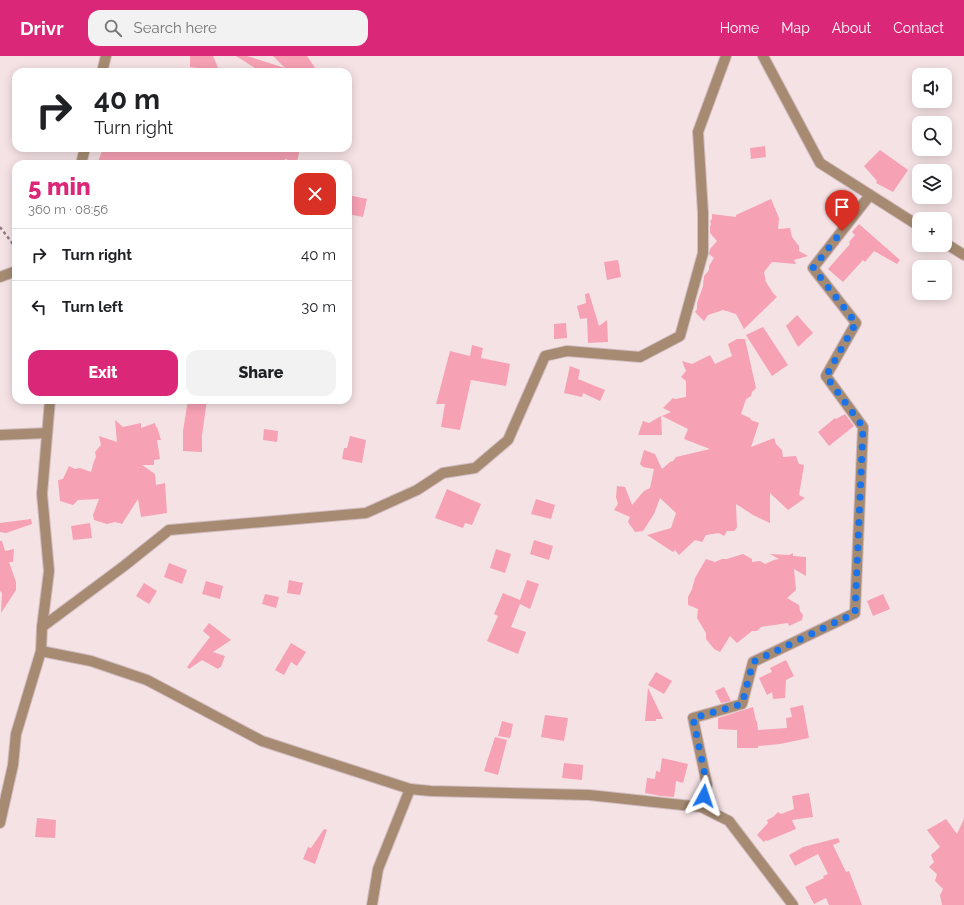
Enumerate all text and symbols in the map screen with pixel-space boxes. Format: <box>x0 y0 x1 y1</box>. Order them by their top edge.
search box <box>88 10 368 46</box>
text: Drivr <box>20 17 64 39</box>
icon: search <box>102 17 124 39</box>
text: Search here <box>134 19 217 37</box>
text: Home <box>720 20 759 36</box>
text: Map <box>781 20 810 36</box>
text: About <box>832 20 871 36</box>
text: Contact <box>893 20 944 36</box>
map controls <box>912 68 952 300</box>
button: sound <box>912 68 952 108</box>
text: 40 m <box>94 83 160 116</box>
icon: right <box>28 84 80 136</box>
button: search <box>912 116 952 156</box>
text: Turn right <box>94 117 173 138</box>
button: layers <box>912 164 952 204</box>
text: 5 min <box>28 172 91 201</box>
button: close <box>294 173 336 215</box>
pin <box>825 190 859 231</box>
icon: arrive <box>831 196 853 218</box>
text: 360 m · 08:56 <box>28 202 108 217</box>
button: + <box>912 212 952 252</box>
icon: right <box>28 244 50 266</box>
text: Turn right <box>62 246 132 264</box>
text: 40 m <box>301 246 336 264</box>
button: − <box>912 260 952 300</box>
icon: left <box>28 296 50 318</box>
text: Turn left <box>62 298 123 316</box>
text: 30 m <box>301 298 336 316</box>
button: Exit <box>28 350 178 396</box>
button: Share <box>186 350 336 396</box>
position arrow <box>683 775 725 817</box>

